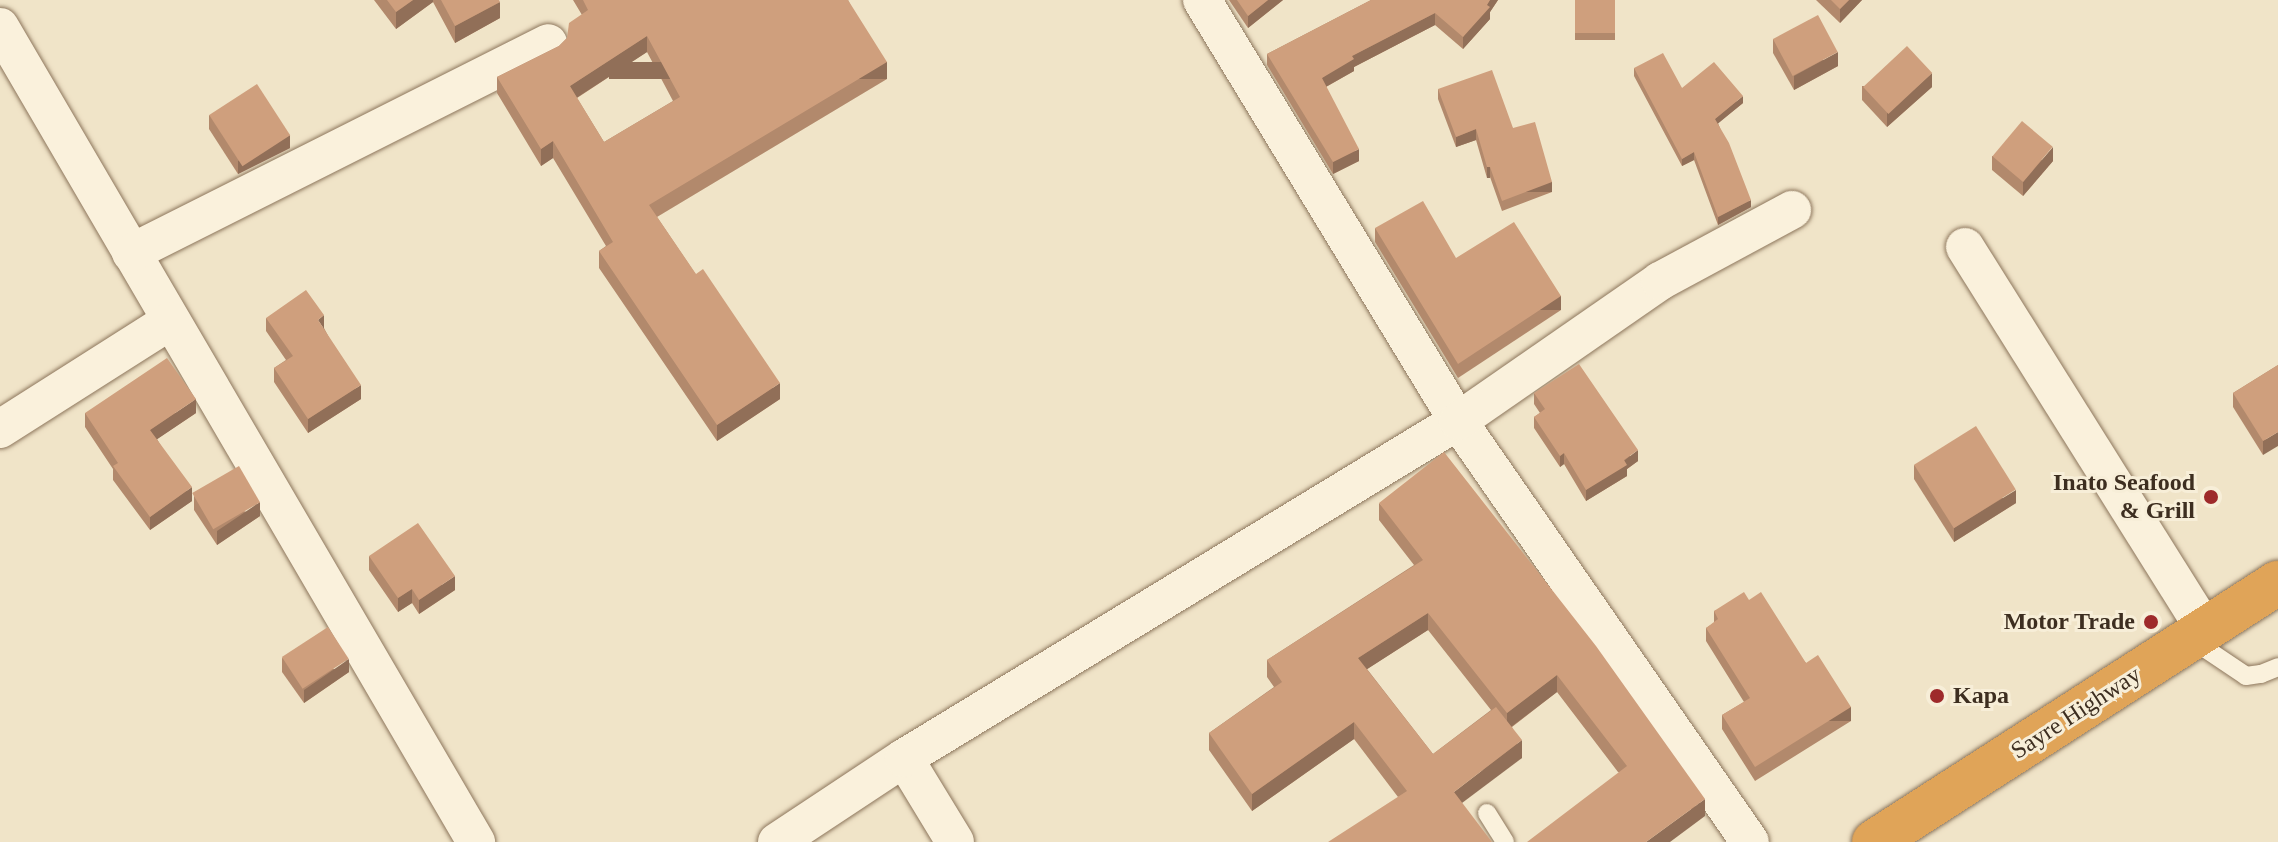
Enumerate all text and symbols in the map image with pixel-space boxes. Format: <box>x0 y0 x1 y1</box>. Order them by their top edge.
place label: Inato Seafood & Grill <box>2053 469 2195 525</box>
marker: Inato Seafood & Grill <box>2202 488 2220 506</box>
place label: Motor Trade <box>2003 608 2135 636</box>
marker: Motor Trade <box>2142 613 2160 631</box>
street label: Sayre Highway <box>2006 660 2146 766</box>
place label: Kapa <box>1953 682 2009 710</box>
marker: Kapa <box>1928 687 1946 705</box>

